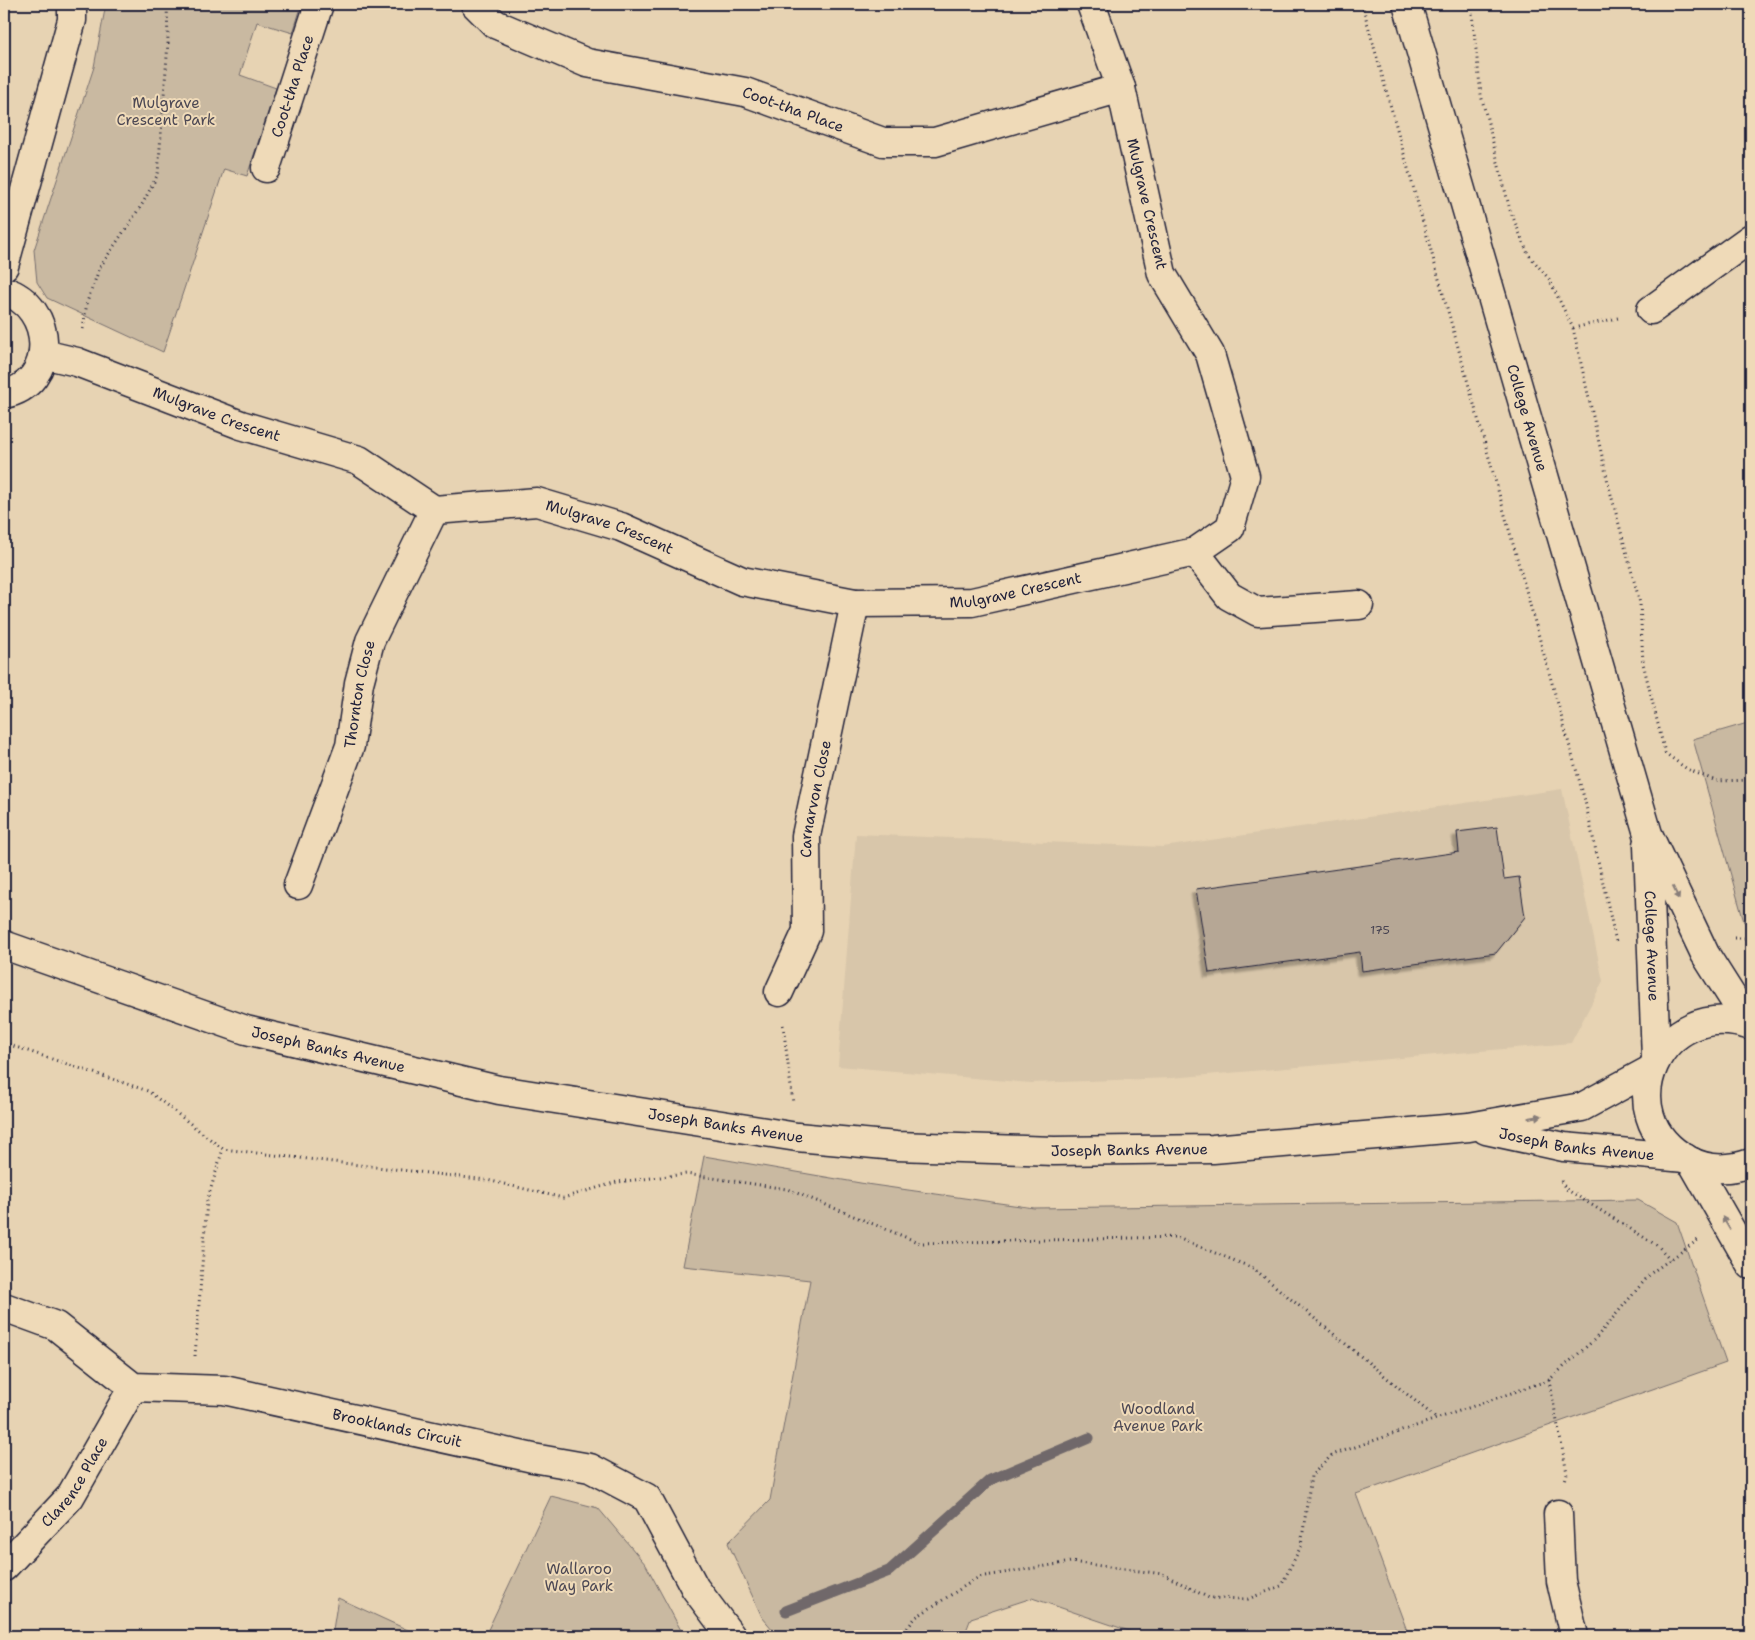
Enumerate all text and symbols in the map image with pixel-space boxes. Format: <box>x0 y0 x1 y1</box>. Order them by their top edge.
street label: Coot-tha Place <box>267 32 318 140</box>
street label: Coot-tha Place <box>739 82 847 137</box>
park label: Mulgrave Crescent Park <box>117 93 215 130</box>
street label: Mulgrave Crescent <box>1122 136 1172 272</box>
street label: College Avenue <box>1502 362 1552 474</box>
street label: Mulgrave Crescent <box>150 382 283 446</box>
street label: Mulgrave Crescent <box>543 495 677 559</box>
street label: Mulgrave Crescent <box>949 568 1083 612</box>
street label: Thornton Close <box>340 638 380 750</box>
street label: Carnarvon Close <box>796 738 836 858</box>
one-way arrow <box>1673 886 1681 900</box>
street label: College Avenue <box>1640 890 1664 1002</box>
house number: 175 <box>1370 922 1390 938</box>
street label: Joseph Banks Avenue <box>249 1022 407 1077</box>
street label: Joseph Banks Avenue <box>646 1104 804 1148</box>
one-way arrow <box>1527 1112 1543 1120</box>
street label: Joseph Banks Avenue <box>1497 1123 1655 1165</box>
street label: Joseph Banks Avenue <box>1050 1139 1208 1161</box>
one-way arrow <box>1721 1217 1730 1230</box>
park label: Woodland Avenue Park <box>1113 1399 1203 1436</box>
street label: Brooklands Circuit <box>330 1404 464 1452</box>
street label: Clarence Place <box>37 1433 112 1532</box>
park label: Wallaroo Way Park <box>545 1559 613 1596</box>

